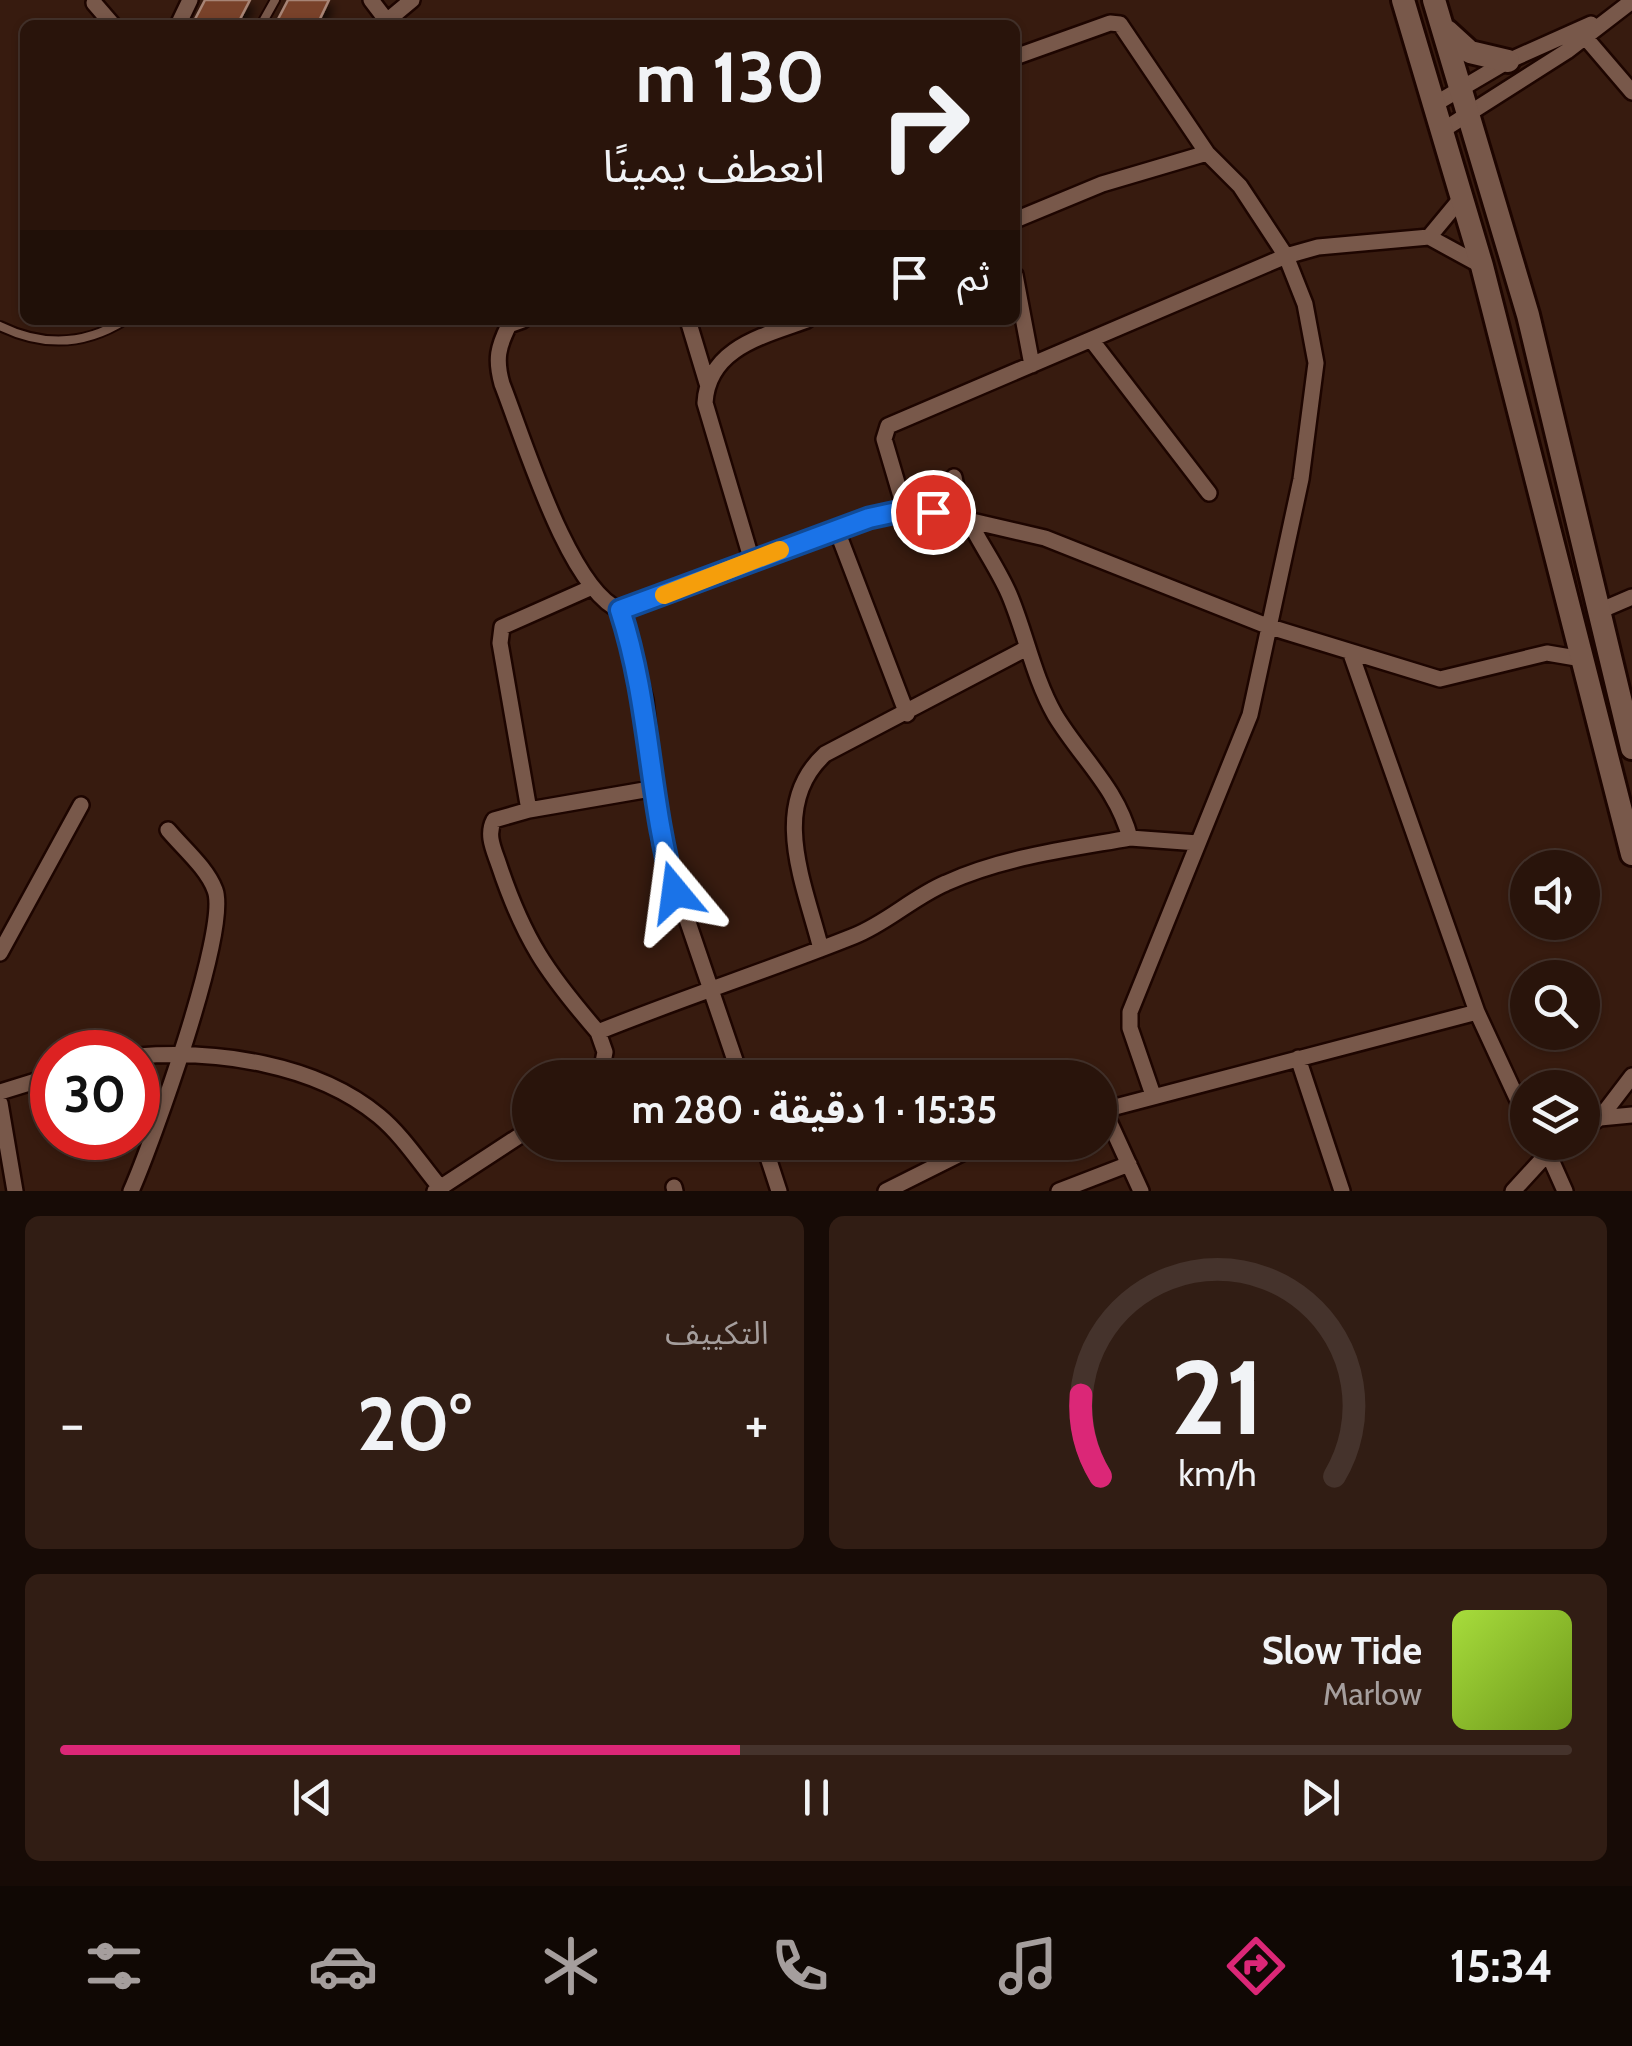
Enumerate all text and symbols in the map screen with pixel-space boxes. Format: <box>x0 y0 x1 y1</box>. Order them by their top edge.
text: 130 m <box>635 34 825 120</box>
icon: right <box>860 60 990 190</box>
text: انعطف يمينًا <box>602 139 825 193</box>
icon: arrive <box>882 250 937 305</box>
text: ثم <box>957 253 990 300</box>
pin <box>891 470 976 555</box>
icon: arrive <box>906 485 961 540</box>
position arrow <box>623 840 727 944</box>
map controls <box>1510 850 1600 1160</box>
button: sound <box>1510 850 1600 940</box>
button: search <box>1510 960 1600 1050</box>
speed limit sign: 30 <box>30 1030 160 1160</box>
button: layers <box>1510 1070 1600 1160</box>
text: 15:35 · 1 دقيقة · 280 m <box>632 1086 997 1133</box>
text: التكييف <box>665 1313 769 1352</box>
text: 21 <box>1171 1334 1264 1460</box>
text: 20° <box>357 1378 471 1469</box>
text: − <box>60 1390 84 1457</box>
text: + <box>744 1390 769 1457</box>
text: km/h <box>1179 1452 1257 1495</box>
text: Slow Tide <box>1262 1627 1422 1674</box>
text: Marlow <box>1323 1674 1422 1713</box>
icon: previous <box>285 1770 340 1825</box>
icon: pause <box>789 1770 844 1825</box>
icon: next <box>1293 1770 1348 1825</box>
icon: filters <box>79 1931 149 2001</box>
icon: car <box>308 1931 378 2001</box>
icon: climate <box>536 1931 606 2001</box>
icon: phone <box>765 1931 835 2001</box>
icon: music <box>993 1931 1063 2001</box>
icon: directions <box>1221 1931 1291 2001</box>
text: 15:34 <box>1450 1939 1553 1993</box>

